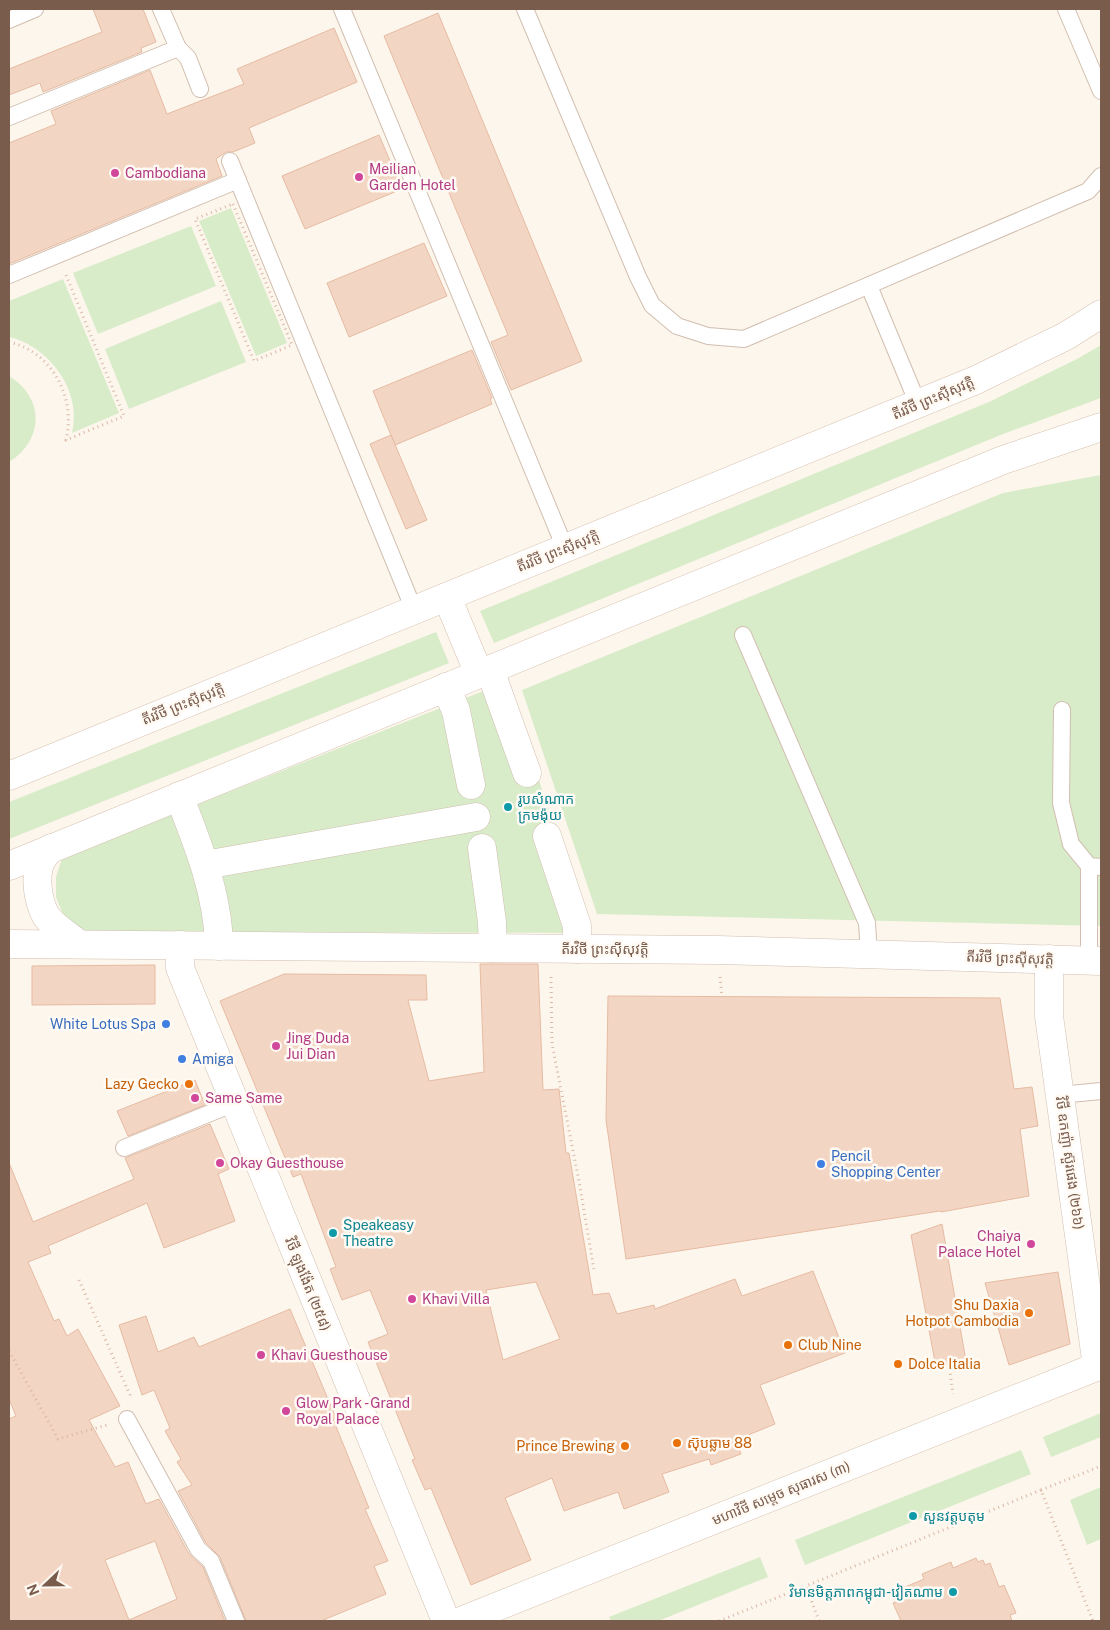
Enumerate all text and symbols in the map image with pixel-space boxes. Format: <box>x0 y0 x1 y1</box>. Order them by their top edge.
place label: Meilian Garden Hotel <box>369 161 456 193</box>
place label: Cambodiana <box>125 165 206 181</box>
marker: Cambodiana <box>109 167 121 179</box>
marker: Meilian Garden Hotel <box>353 171 365 183</box>
street label: តីរវិថី ព្រះស៊ីសុវត្តិ <box>889 373 977 424</box>
street label: តីរវិថី ព្រះស៊ីសុវត្តិ <box>514 527 602 576</box>
street label: តីរវិថី ព្រះស៊ីសុវត្តិ <box>139 680 227 729</box>
place label: រូបសំណាក ក្រមង៉ុយ <box>517 791 574 824</box>
marker: រូបសំណាក ក្រមង៉ុយ <box>502 801 514 813</box>
street label: តីរវិថី ព្រះស៊ីសុវត្តិ <box>561 940 649 958</box>
street label: តីរវិថី ព្រះស៊ីសុវត្តិ <box>966 948 1054 969</box>
place label: White Lotus Spa <box>50 1016 156 1032</box>
marker: White Lotus Spa <box>160 1018 172 1030</box>
place label: Jing Duda Jui Dian <box>286 1030 349 1062</box>
marker: Jing Duda Jui Dian <box>270 1040 282 1052</box>
place label: Amiga <box>192 1051 234 1067</box>
marker: Amiga <box>176 1053 188 1065</box>
place label: Lazy Gecko <box>105 1076 179 1092</box>
marker: Lazy Gecko <box>183 1078 195 1090</box>
place label: Same Same <box>205 1090 283 1106</box>
marker: Same Same <box>189 1092 201 1104</box>
street label: វិថី ឧកញ៉ា ស៊ួរផេង (២៦៦) <box>1052 1095 1088 1231</box>
place label: Pencil Shopping Center <box>831 1148 941 1180</box>
place label: Okay Guesthouse <box>230 1155 344 1171</box>
marker: Okay Guesthouse <box>214 1157 226 1169</box>
marker: Pencil Shopping Center <box>815 1158 827 1170</box>
place label: Speakeasy Theatre <box>343 1217 414 1249</box>
marker: Speakeasy Theatre <box>327 1227 339 1239</box>
place label: Chaiya Palace Hotel <box>938 1228 1021 1260</box>
street label: វិថី ឡុងង៉ែត (២៥៨) <box>278 1234 335 1335</box>
marker: Chaiya Palace Hotel <box>1025 1238 1037 1250</box>
place label: Khavi Villa <box>422 1291 490 1307</box>
marker: Khavi Villa <box>406 1293 418 1305</box>
place label: Shu Daxia Hotpot Cambodia <box>905 1297 1019 1329</box>
marker: Shu Daxia Hotpot Cambodia <box>1023 1307 1035 1319</box>
place label: Club Nine <box>798 1337 862 1353</box>
marker: Club Nine <box>782 1339 794 1351</box>
place label: Khavi Guesthouse <box>271 1347 388 1363</box>
marker: Khavi Guesthouse <box>255 1349 267 1361</box>
place label: Dolce Italia <box>908 1356 981 1372</box>
marker: Dolce Italia <box>892 1358 904 1370</box>
place label: Glow Park - Grand Royal Palace <box>296 1395 410 1427</box>
marker: Glow Park - Grand Royal Palace <box>280 1405 292 1417</box>
place label: ស៊ុបឆ្លាម 88 <box>687 1435 752 1452</box>
marker: ស៊ុបឆ្លាម 88 <box>671 1437 683 1449</box>
place label: Prince Brewing <box>516 1438 615 1454</box>
marker: Prince Brewing <box>619 1440 631 1452</box>
street label: មហាវិថី សម្តេច សុធារស (៣) <box>709 1457 853 1529</box>
place label: សួនវត្តបតុម <box>923 1508 985 1525</box>
marker: សួនវត្តបតុម <box>907 1510 919 1522</box>
north arrow <box>20 1560 70 1610</box>
text: N <box>23 1582 42 1598</box>
place label: វិមានមិត្តភាពកម្ពុជា-វៀតណាម <box>789 1583 943 1604</box>
marker: វិមានមិត្តភាពកម្ពុជា-វៀតណាម <box>947 1586 959 1598</box>

